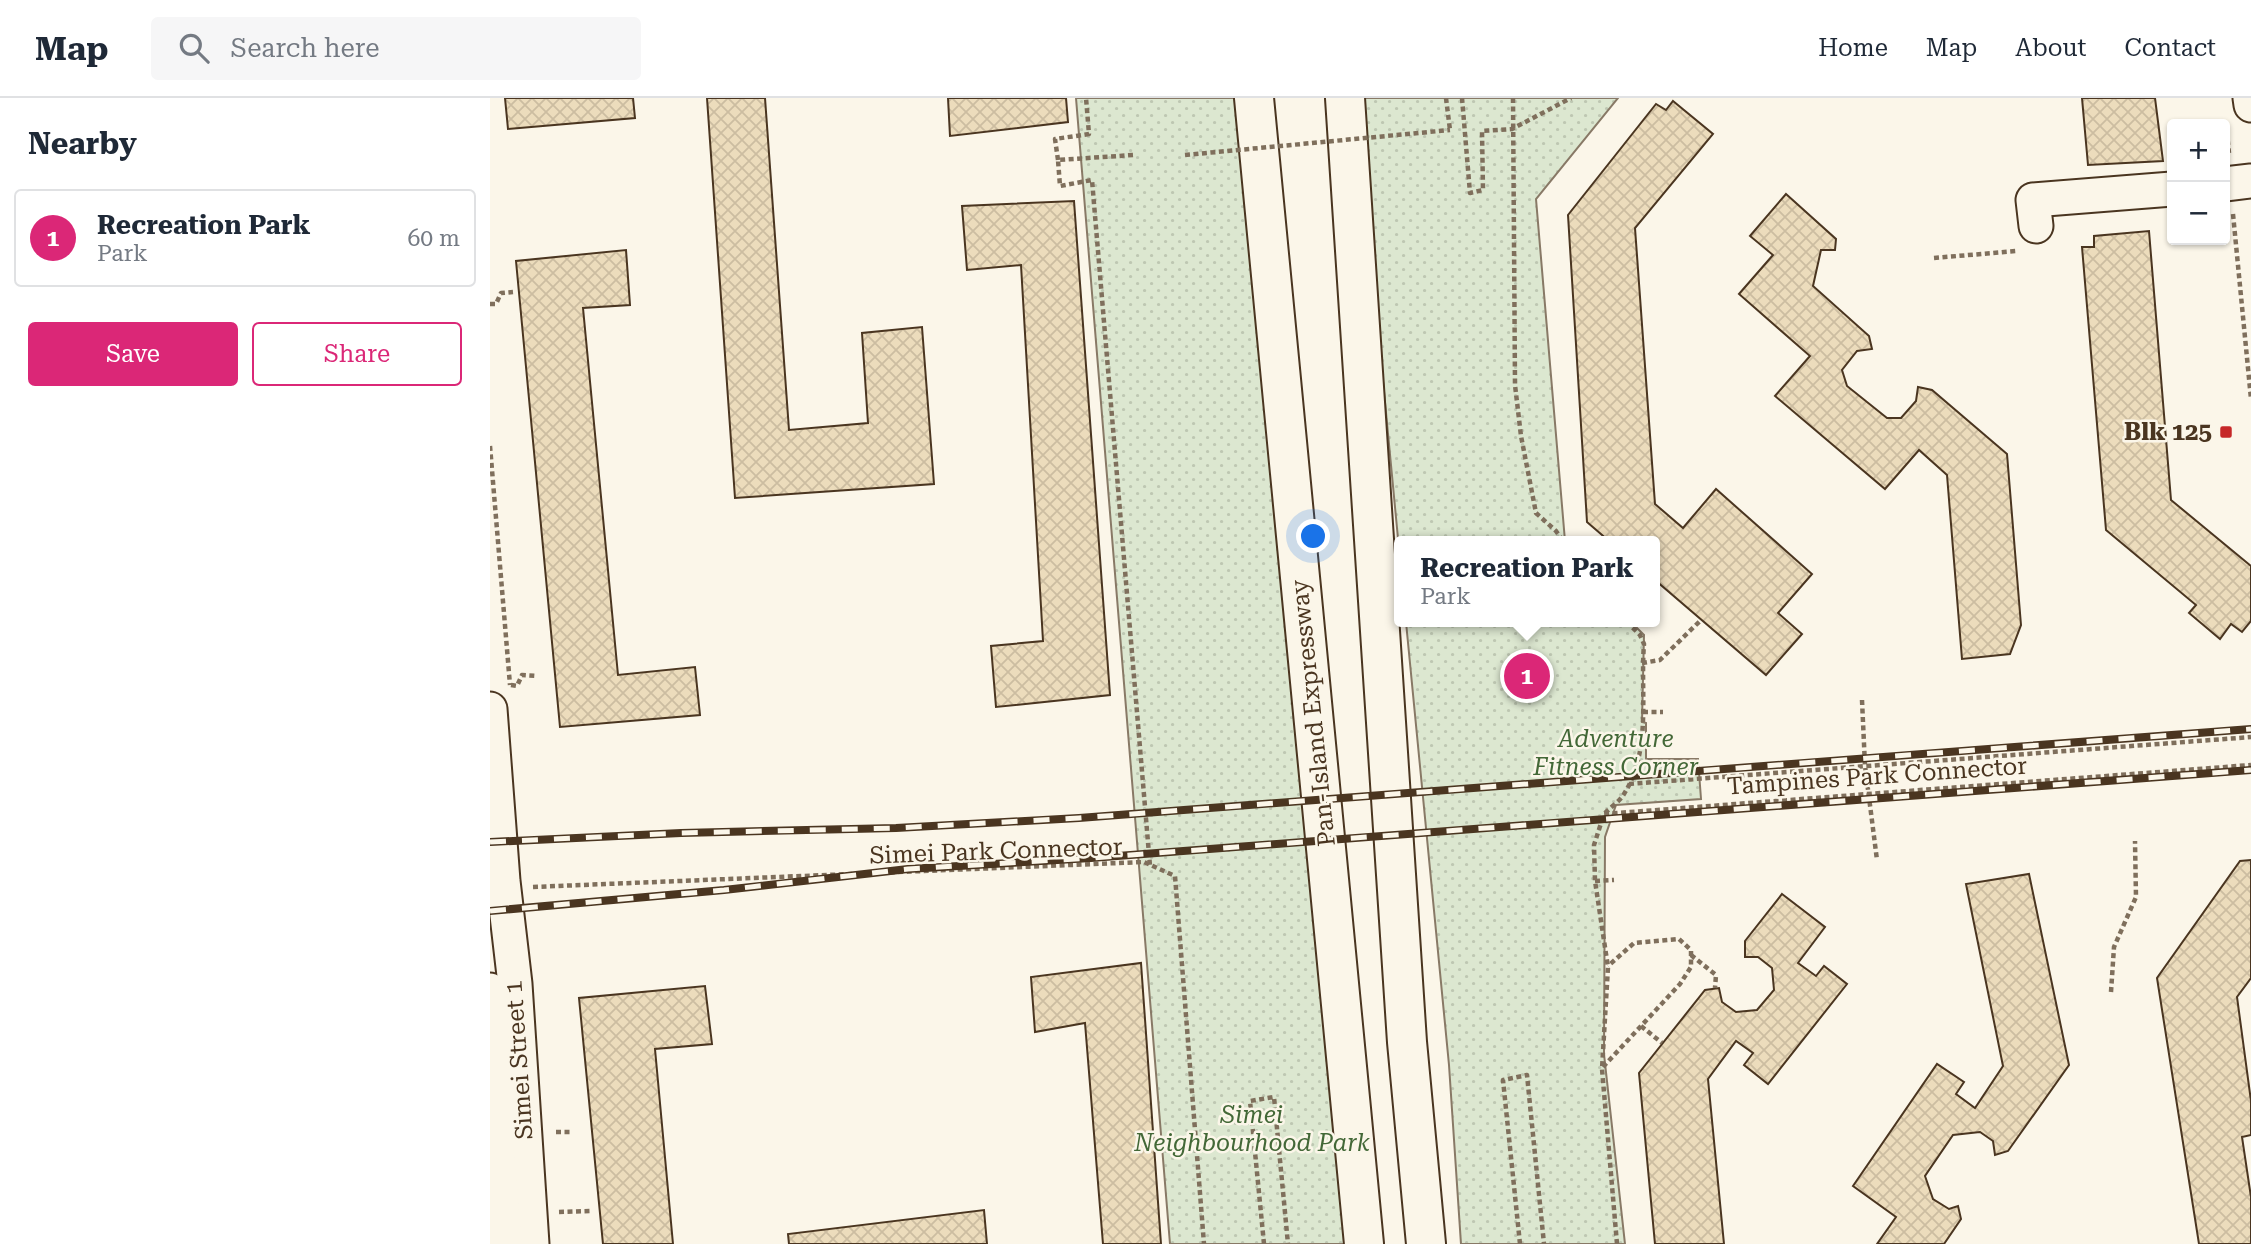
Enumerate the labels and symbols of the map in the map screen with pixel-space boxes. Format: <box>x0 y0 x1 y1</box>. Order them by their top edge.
place label: Blk 125 <box>2124 418 2212 446</box>
marker: Blk 125 <box>2218 424 2234 440</box>
your location <box>1296 519 1330 553</box>
street label: Pan-Island Expressway <box>1285 577 1341 848</box>
pin: 1 <box>1504 650 1550 702</box>
park label: Adventure Fitness Corner <box>1532 725 1699 781</box>
street label: Tampines Park Connector <box>1726 752 2028 800</box>
street label: Simei Park Connector <box>869 833 1123 869</box>
street label: Simei Street 1 <box>499 979 539 1141</box>
park label: Simei Neighbourhood Park <box>1133 1101 1370 1157</box>

